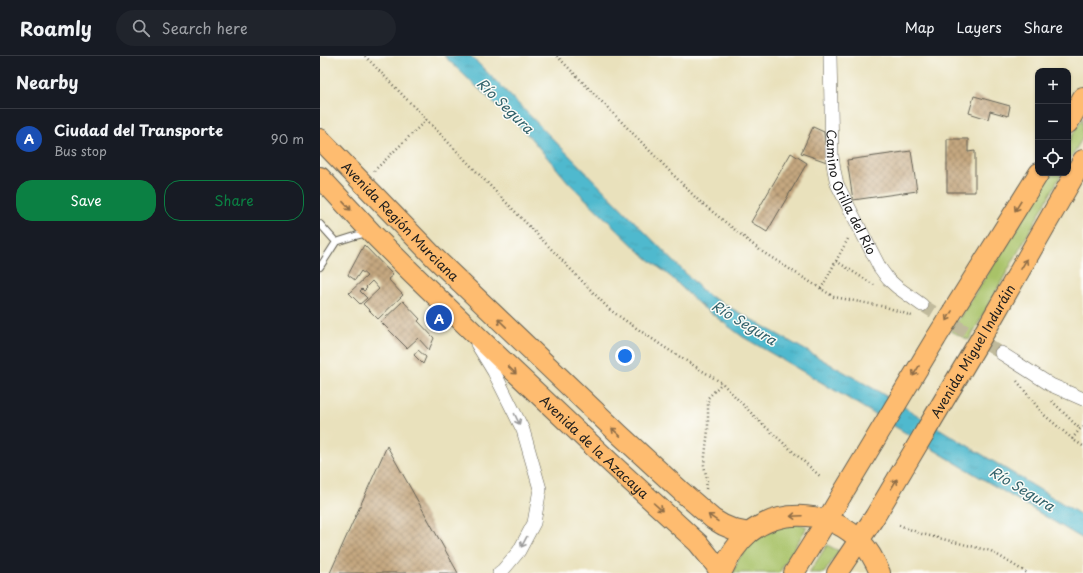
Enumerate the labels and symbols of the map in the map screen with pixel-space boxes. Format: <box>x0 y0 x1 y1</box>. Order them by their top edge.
water label: Río Segura <box>472 73 539 138</box>
street label: Camino Orilla del Río <box>822 129 882 258</box>
street label: Avenida Región Murciana <box>338 157 464 286</box>
one-way arrow <box>1014 200 1022 211</box>
one-way arrow <box>342 201 351 211</box>
one-way arrow <box>1020 258 1028 270</box>
street label: Avenida Miguel Induráin <box>926 280 1019 421</box>
water label: Río Segura <box>708 295 781 350</box>
pin: A <box>426 303 452 333</box>
one-way arrow <box>944 310 952 322</box>
one-way arrow <box>497 319 507 328</box>
your location <box>615 346 635 366</box>
one-way arrow <box>507 365 517 375</box>
one-way arrow <box>911 365 919 377</box>
street label: Avenida de la Azacaya <box>536 391 654 503</box>
one-way arrow <box>514 412 521 424</box>
one-way arrow <box>611 427 621 436</box>
water label: Río Segura <box>986 461 1059 516</box>
one-way arrow <box>890 479 898 490</box>
one-way arrow <box>653 502 664 511</box>
one-way arrow <box>790 512 803 520</box>
one-way arrow <box>708 514 719 522</box>
one-way arrow <box>520 536 527 548</box>

